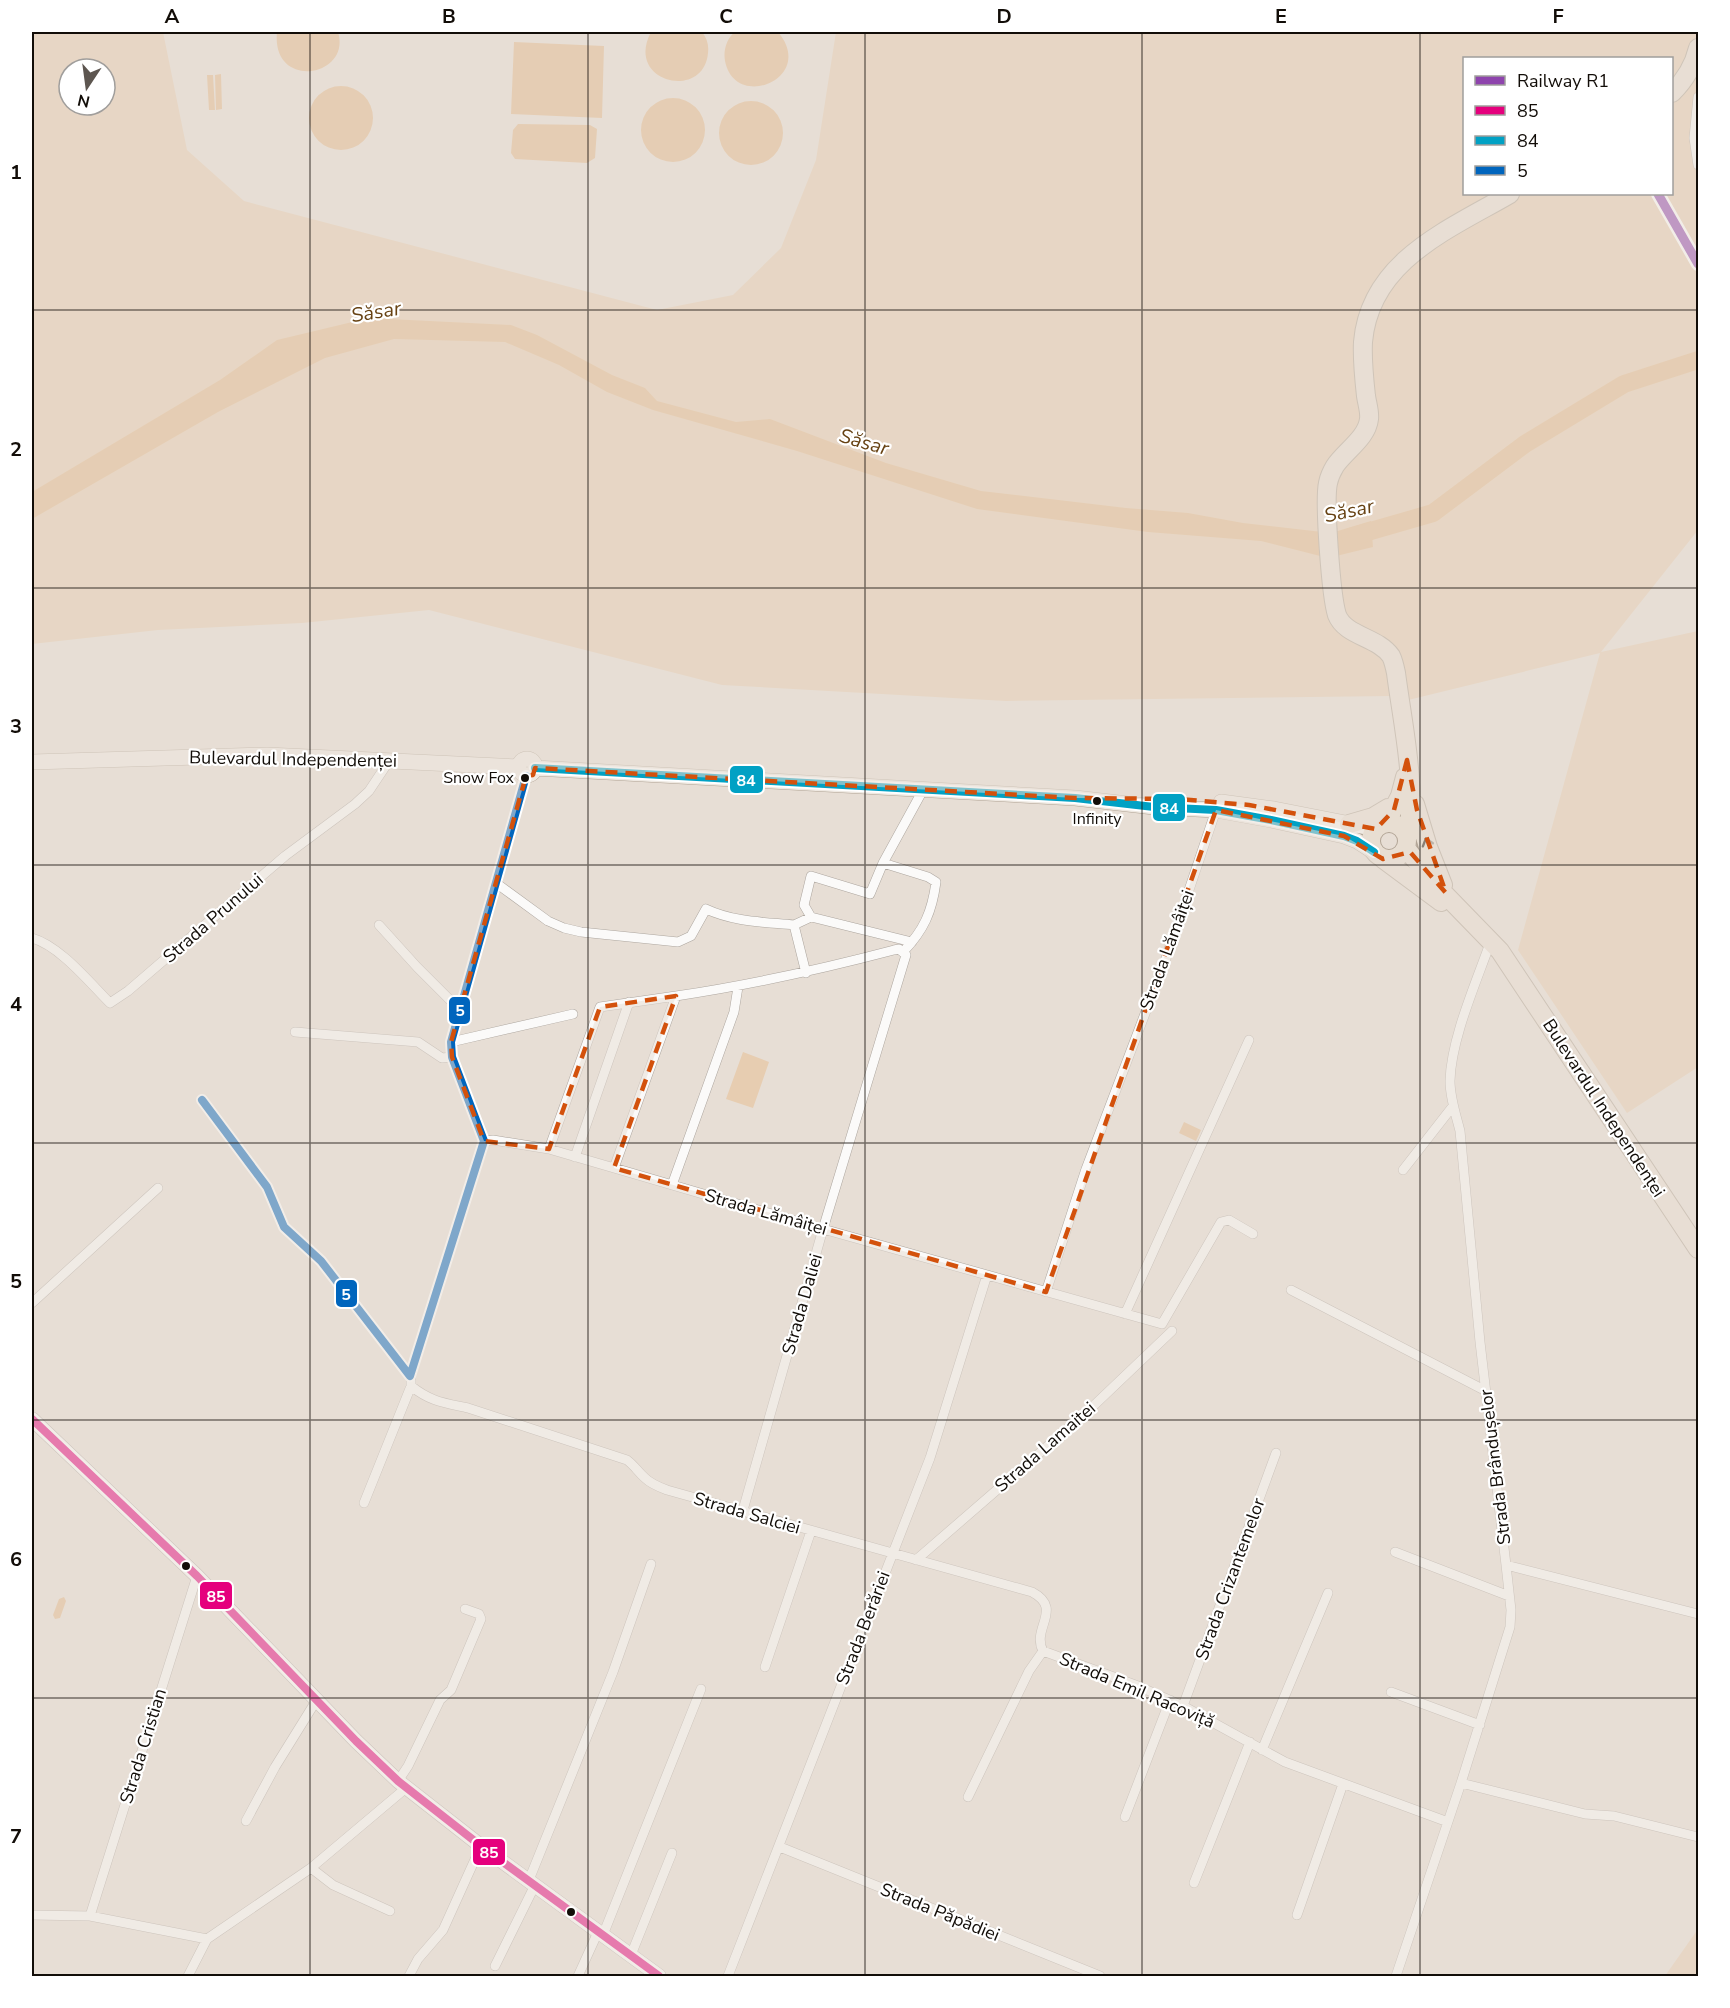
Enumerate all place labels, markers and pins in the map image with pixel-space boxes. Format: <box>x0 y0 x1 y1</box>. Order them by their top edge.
place label: Snow Fox <box>443 767 515 789</box>
marker: Snow Fox <box>519 772 531 784</box>
marker: Infinity <box>1091 795 1103 807</box>
place label: Infinity <box>1073 808 1122 830</box>
unlabelled marker <box>180 1560 192 1572</box>
unlabelled marker <box>565 1906 577 1918</box>

